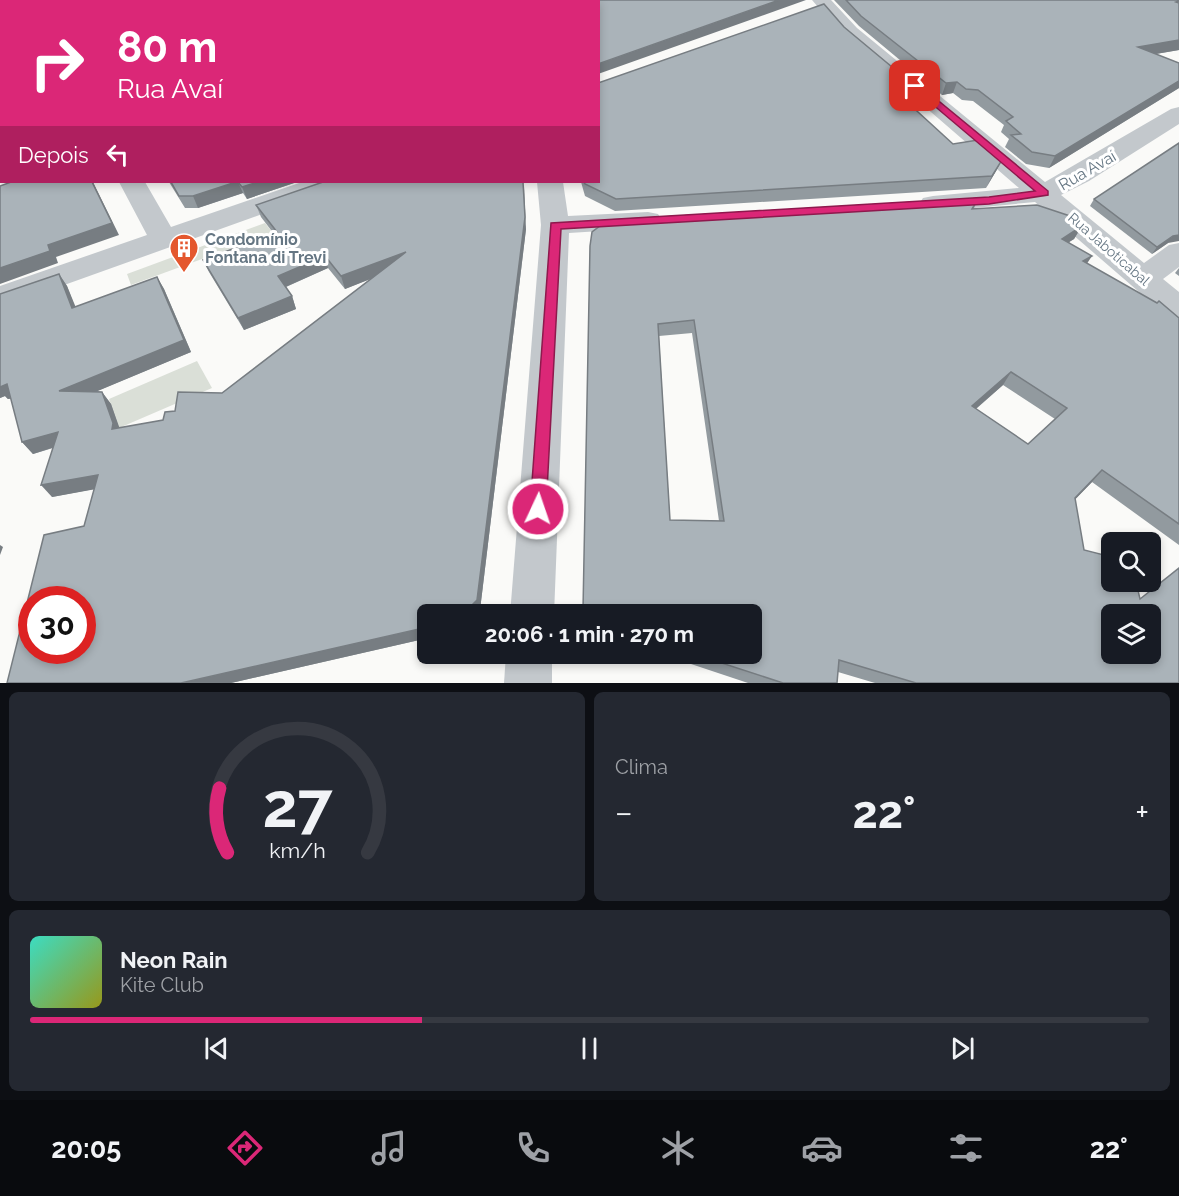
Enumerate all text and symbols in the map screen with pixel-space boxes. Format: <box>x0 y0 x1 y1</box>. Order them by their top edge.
text: 80 m <box>117 23 217 72</box>
icon: right <box>18 24 96 102</box>
pin <box>889 60 940 111</box>
icon: arrive <box>898 69 931 102</box>
text: Rua Avaí <box>117 73 223 104</box>
icon: left <box>101 138 134 171</box>
text: Depois <box>18 142 89 168</box>
street label: Rua Avaí <box>1055 146 1120 194</box>
street label: Rua Jaboticabal <box>1065 209 1153 289</box>
place label: Condomínio Fontana di Trevi <box>205 230 326 267</box>
building icon: Condomínio Fontana di Trevi <box>168 232 200 274</box>
position arrow <box>506 477 570 541</box>
map controls <box>1101 532 1161 664</box>
button: search <box>1101 532 1161 592</box>
speed limit sign: 30 <box>18 586 96 664</box>
button: layers <box>1101 604 1161 664</box>
text: 20:06 · 1 min · 270 m <box>485 621 694 647</box>
text: Clima <box>615 755 668 779</box>
text: 27 <box>262 768 333 842</box>
text: 22° <box>852 786 916 839</box>
text: − <box>615 793 633 832</box>
text: + <box>1135 793 1149 832</box>
text: km/h <box>269 839 325 864</box>
text: Neon Rain <box>120 947 228 973</box>
text: Kite Club <box>120 973 204 997</box>
icon: previous <box>200 1032 233 1065</box>
icon: pause <box>573 1032 606 1065</box>
icon: next <box>946 1032 979 1065</box>
icon: directions <box>224 1127 266 1169</box>
icon: music <box>368 1127 410 1169</box>
icon: phone <box>512 1127 554 1169</box>
icon: climate <box>657 1127 699 1169</box>
icon: car <box>801 1127 843 1169</box>
icon: filters <box>945 1127 987 1169</box>
text: 20:05 <box>51 1133 121 1164</box>
text: 22° <box>1090 1133 1128 1164</box>

